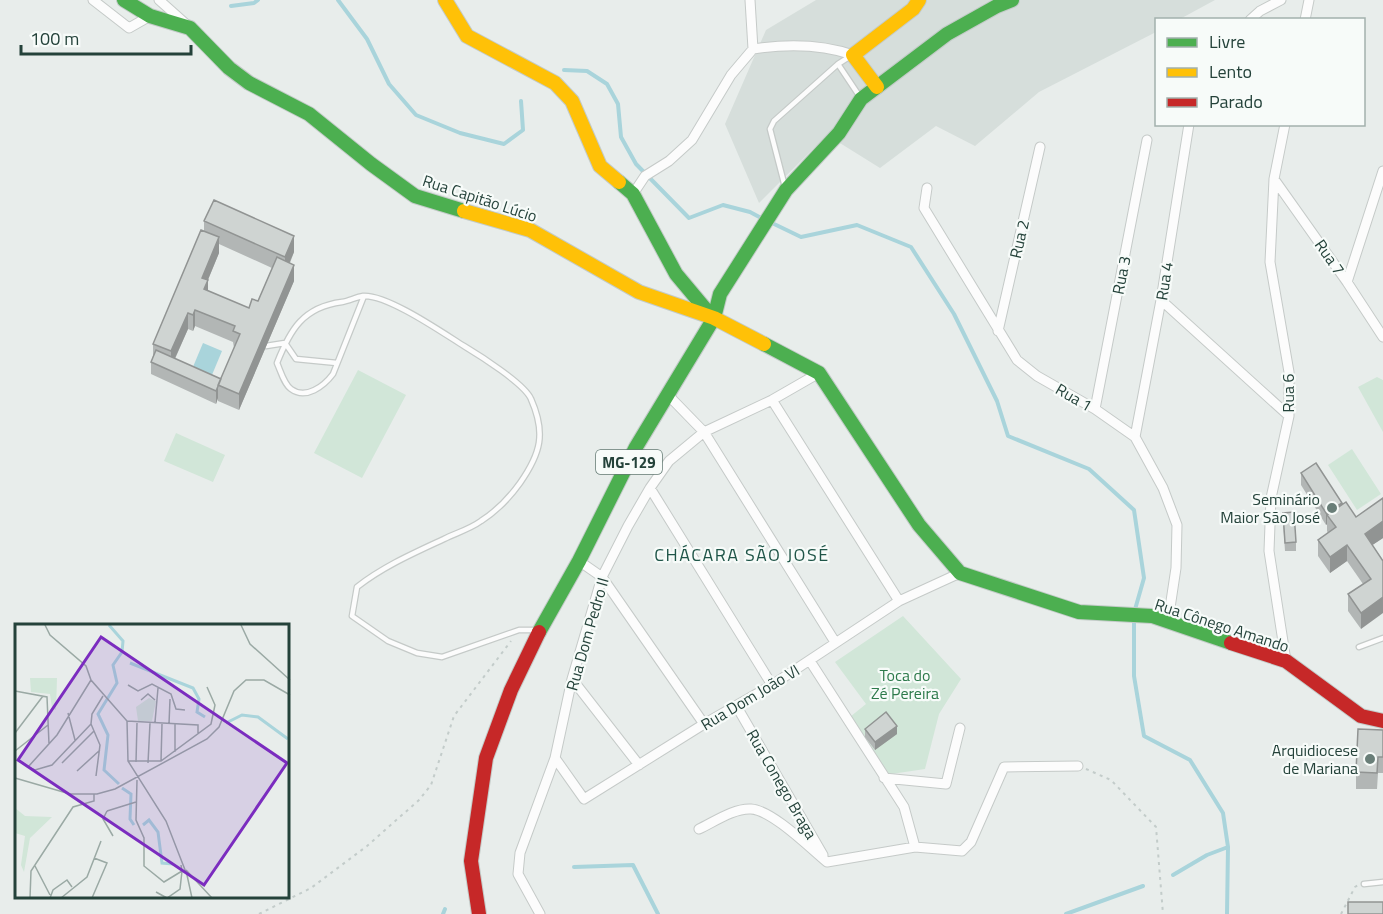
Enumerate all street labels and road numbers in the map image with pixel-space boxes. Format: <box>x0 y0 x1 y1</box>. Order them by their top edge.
street label: Rua Capitão Lúcio <box>420 168 540 228</box>
street label: Rua 2 <box>1003 217 1035 261</box>
street label: Rua 7 <box>1309 234 1351 280</box>
street label: Rua 3 <box>1106 254 1136 296</box>
street label: Rua 4 <box>1149 260 1179 302</box>
street label: Rua 6 <box>1276 374 1300 412</box>
street label: Rua 1 <box>1051 377 1097 417</box>
road number: MG-129 <box>596 450 662 474</box>
street label: Rua Dom Pedro II <box>559 575 615 693</box>
street label: Rua Cônego Amando <box>1152 592 1292 658</box>
street label: Rua Dom João VI <box>696 658 804 736</box>
street label: Rua Conego Braga <box>741 725 823 843</box>

